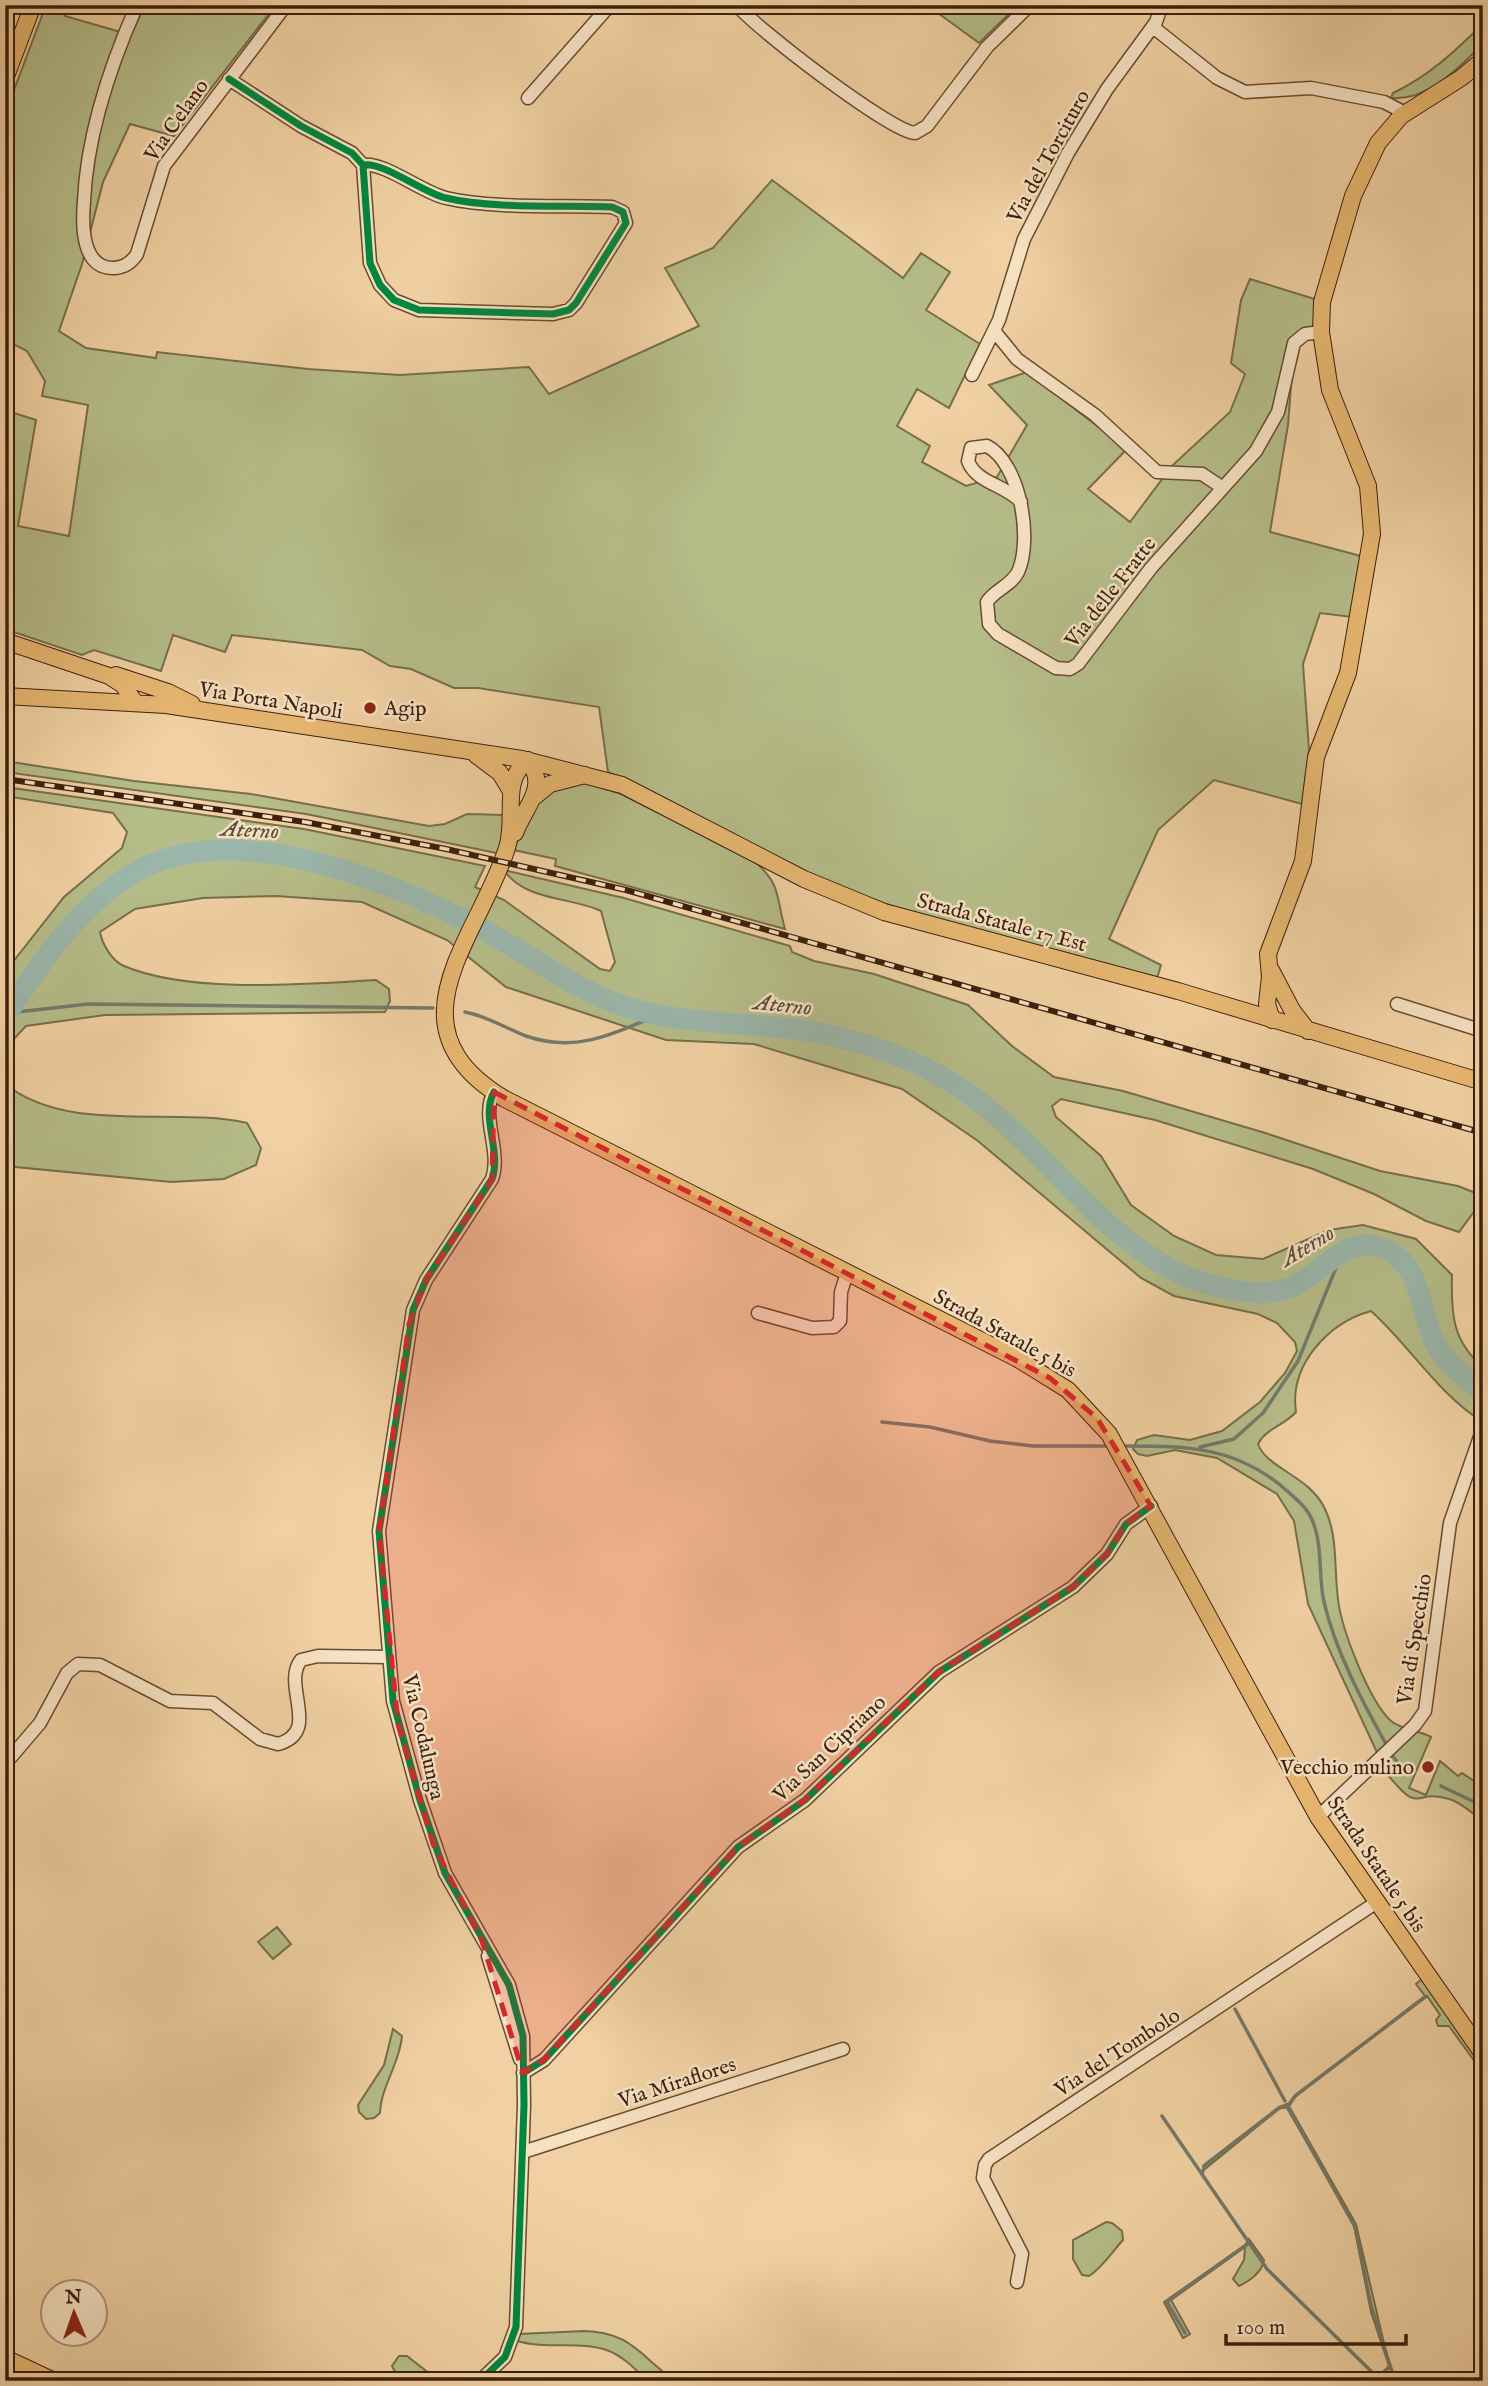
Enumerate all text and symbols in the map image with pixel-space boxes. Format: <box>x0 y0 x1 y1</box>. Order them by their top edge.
street label: Via Celano <box>138 74 216 168</box>
street label: Via del Torcituro <box>1001 85 1097 229</box>
street label: Via delle Fratte <box>1059 532 1163 655</box>
street label: Via Porta Napoli <box>196 677 345 726</box>
place label: Agip <box>383 696 427 723</box>
marker: Agip <box>362 700 378 716</box>
water label: Aterno <box>218 814 280 846</box>
street label: Strada Statale 17 Est <box>914 888 1089 959</box>
water label: Aterno <box>751 988 813 1023</box>
water label: Aterno <box>1274 1219 1340 1275</box>
street label: Strada Statale 5 bis <box>928 1284 1080 1385</box>
street label: Via di Specchio <box>1392 1572 1439 1708</box>
street label: Via Codalunga <box>395 1671 450 1804</box>
street label: Via San Cipriano <box>767 1690 892 1809</box>
place label: Vecchio mulino <box>1279 1755 1414 1782</box>
marker: Vecchio mulino <box>1420 1759 1436 1775</box>
street label: Strada Statale 5 bis <box>1320 1791 1431 1938</box>
street label: Via del Tombolo <box>1049 2003 1186 2104</box>
street label: Via Miraflores <box>614 2052 740 2115</box>
north arrow <box>38 2278 108 2348</box>
text: N <box>64 2286 83 2310</box>
scale bar <box>1226 2302 1406 2346</box>
text: 100 m <box>1236 2315 1285 2342</box>

